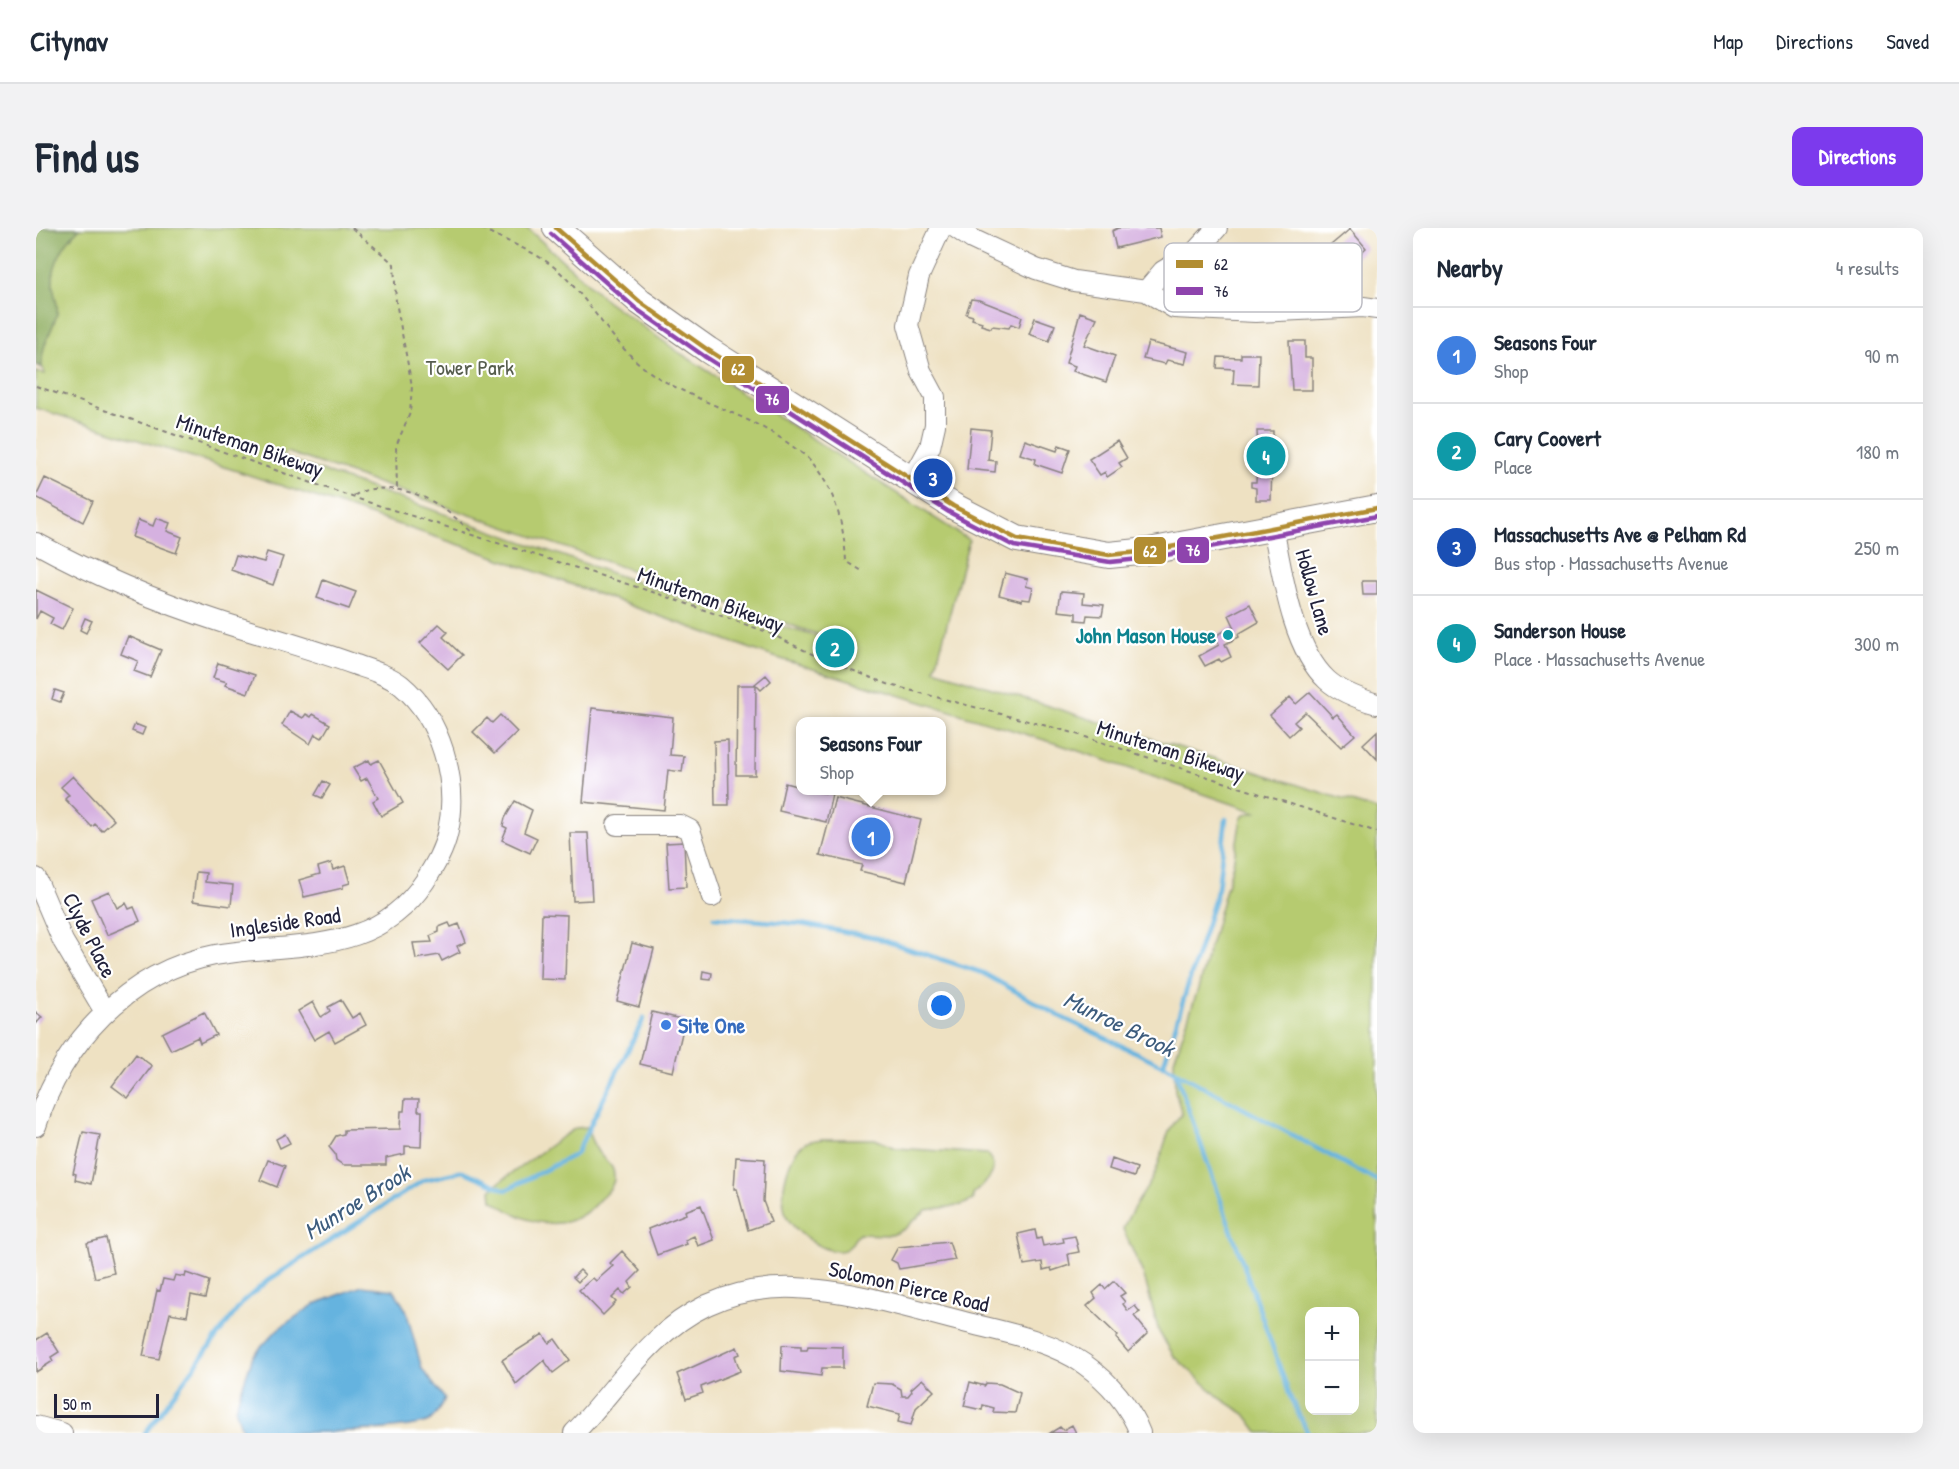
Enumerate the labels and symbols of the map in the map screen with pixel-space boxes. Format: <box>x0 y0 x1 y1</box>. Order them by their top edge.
legend <box>1164 243 1362 312</box>
text: 62 <box>1214 253 1228 275</box>
text: 76 <box>1214 280 1228 302</box>
park label: Tower Park <box>426 352 514 382</box>
line badge: 62 <box>721 355 755 384</box>
text: 62 <box>731 358 745 380</box>
line badge: 76 <box>755 385 790 414</box>
text: 76 <box>764 388 780 410</box>
street label: Minuteman Bikeway <box>172 406 328 484</box>
pin: 4 <box>1246 434 1286 478</box>
pin: 3 <box>914 456 952 500</box>
line badge: 62 <box>1133 536 1167 565</box>
line badge: 76 <box>1176 536 1210 564</box>
text: 76 <box>1185 539 1201 561</box>
text: 62 <box>1143 540 1157 562</box>
street label: Hollow Lane <box>1288 545 1342 639</box>
street label: Minuteman Bikeway <box>634 559 788 639</box>
place label: John Mason House <box>1076 620 1216 650</box>
pin: 2 <box>816 626 854 670</box>
marker: John Mason House <box>1221 628 1235 642</box>
street label: Minuteman Bikeway <box>1093 712 1249 788</box>
pin: 1 <box>852 814 890 860</box>
street label: Clyde Place <box>56 887 124 983</box>
street label: Ingleside Road <box>228 899 343 945</box>
water label: Munroe Brook <box>1059 983 1182 1065</box>
your location <box>927 991 956 1020</box>
place label: Site One <box>678 1010 746 1040</box>
marker: Site One <box>659 1018 673 1032</box>
water label: Munroe Brook <box>297 1155 417 1246</box>
street label: Solomon Pierce Road <box>826 1253 993 1319</box>
scale bar <box>54 1391 159 1418</box>

